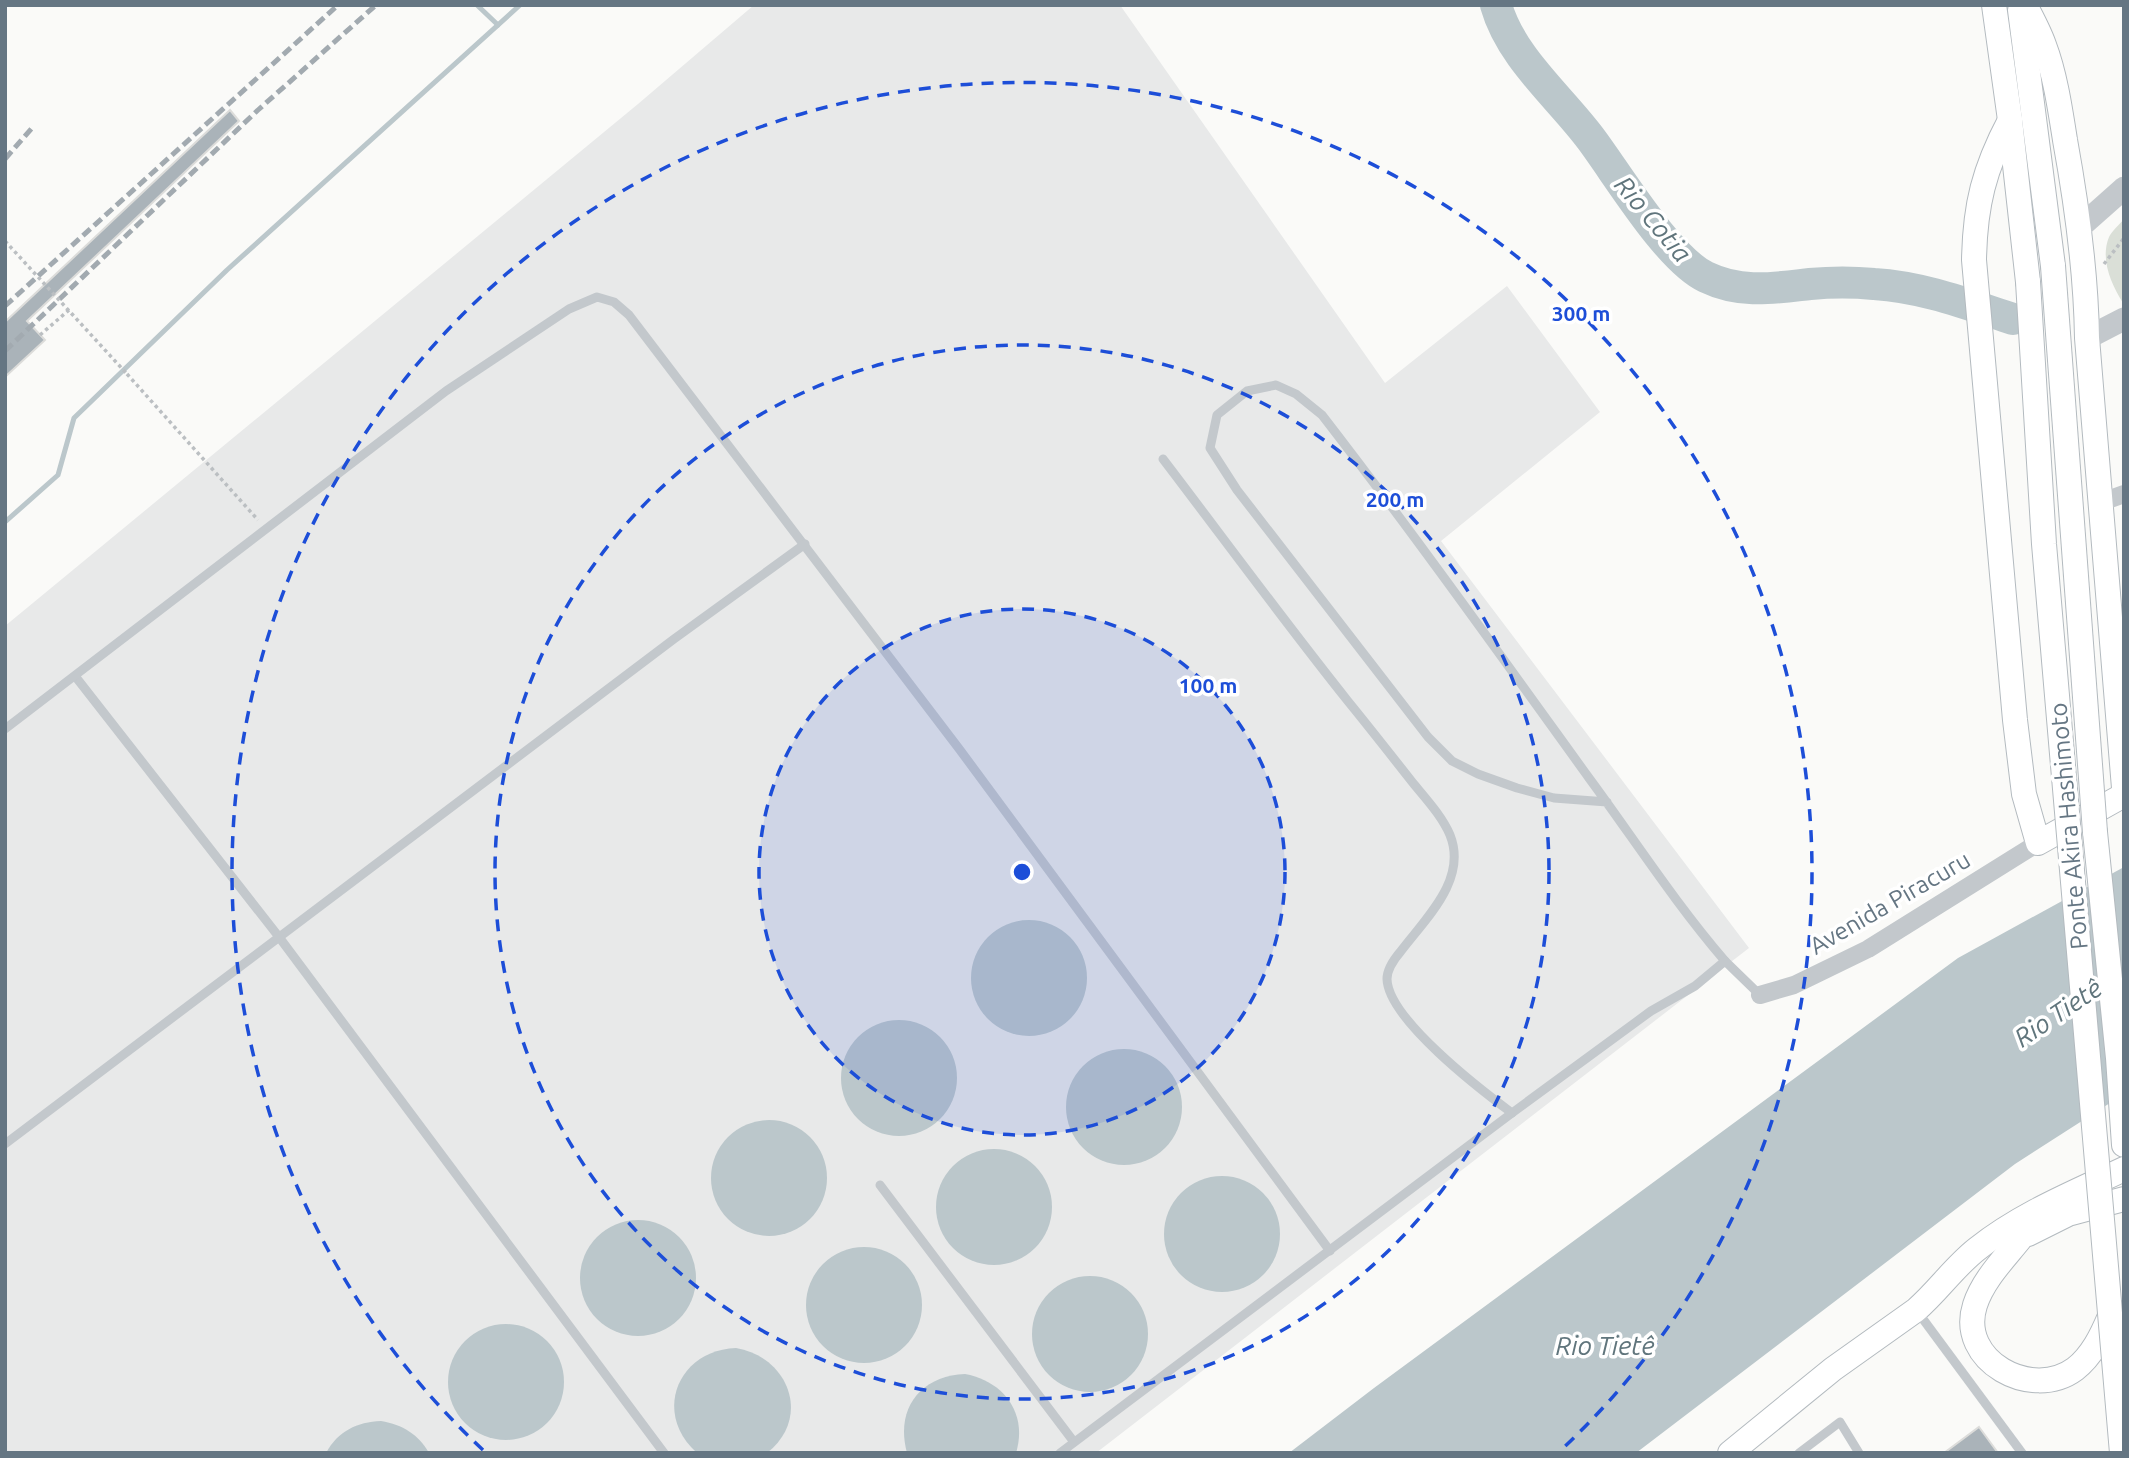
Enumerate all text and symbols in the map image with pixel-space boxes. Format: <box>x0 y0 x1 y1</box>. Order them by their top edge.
water label: Rio Cotia <box>1609 170 1698 267</box>
text: 300 m <box>1552 301 1610 325</box>
text: 200 m <box>1366 487 1424 511</box>
text: 100 m <box>1179 673 1237 697</box>
street label: Ponte Akira Hashimoto <box>2044 702 2093 951</box>
street label: Avenida Piracuru <box>1805 846 1975 959</box>
centre of rings <box>1010 860 1034 884</box>
water label: Rio Tietê <box>2009 973 2107 1052</box>
water label: Rio Tietê <box>1555 1331 1655 1360</box>

